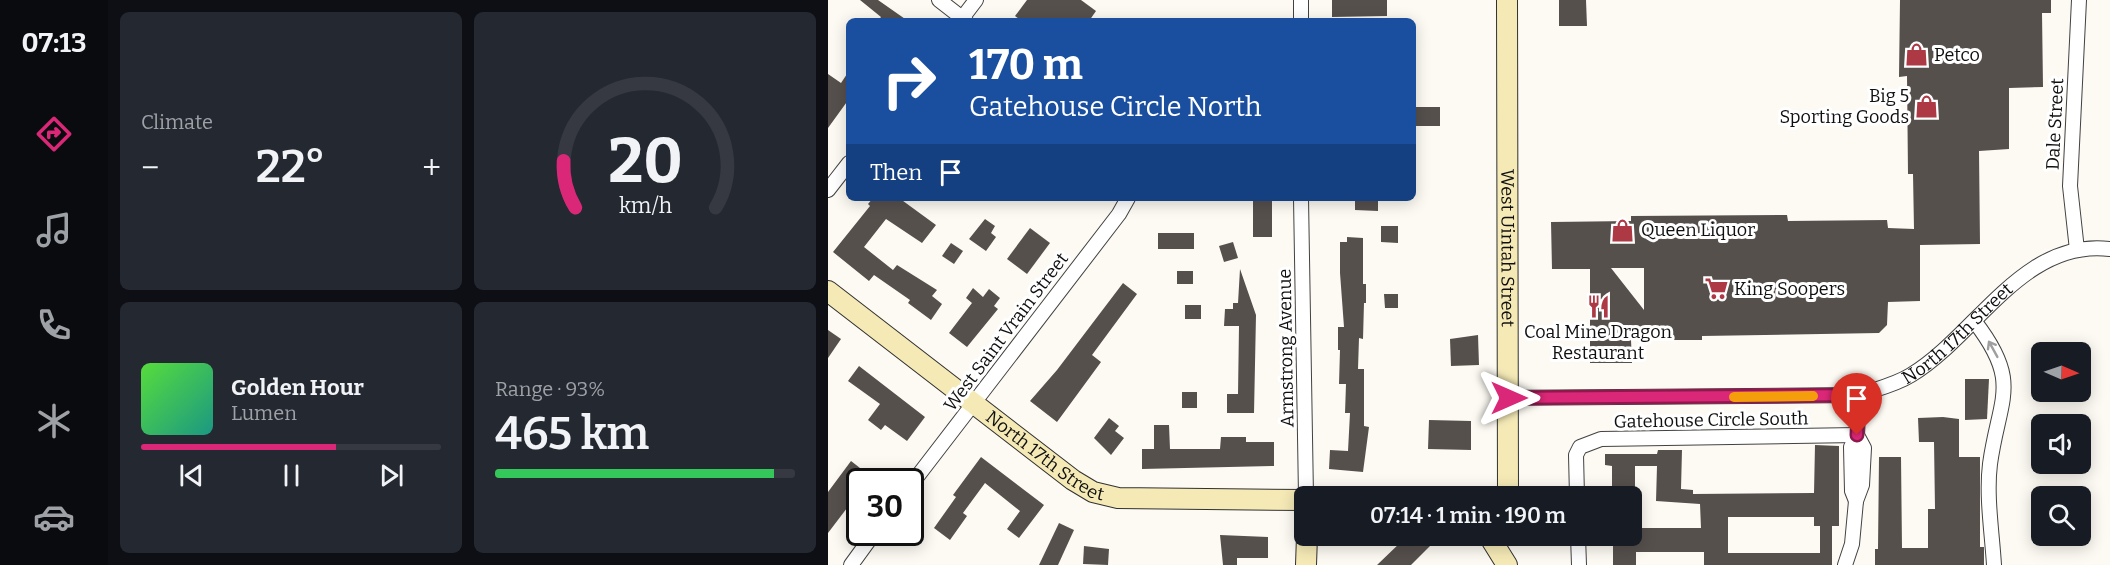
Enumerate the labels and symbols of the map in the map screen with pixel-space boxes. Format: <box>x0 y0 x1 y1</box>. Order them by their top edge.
shop icon: Petco <box>1903 42 1929 68</box>
place label: Petco <box>1934 44 1980 66</box>
street label: Dale Street <box>2042 77 2068 170</box>
place label: Big 5 Sporting Goods <box>1780 85 1909 128</box>
shop icon: Big 5 Sporting Goods <box>1914 93 1940 119</box>
street label: West Uintah Street <box>1496 169 1519 327</box>
shop icon: Queen Liquor <box>1610 217 1636 243</box>
place label: Queen Liquor <box>1641 219 1755 241</box>
street label: West Saint Vrain Street <box>939 248 1073 416</box>
street label: Armstrong Avenue <box>1274 268 1298 428</box>
supermarket icon: King Soopers <box>1703 276 1729 302</box>
place label: King Soopers <box>1734 278 1845 300</box>
street label: North 17th Street <box>1898 278 2018 389</box>
restaurant icon: Coal Mine Dragon Restaurant <box>1585 293 1611 319</box>
place label: Coal Mine Dragon Restaurant <box>1524 321 1672 364</box>
one-way arrow <box>1987 341 1999 358</box>
north arrow <box>2031 342 2091 402</box>
position arrow <box>1477 366 1541 430</box>
pin <box>1831 373 1882 435</box>
street label: North 17th Street <box>981 406 1107 505</box>
street label: Gatehouse Circle South <box>1613 407 1809 433</box>
speed limit sign: 30 <box>846 468 924 546</box>

